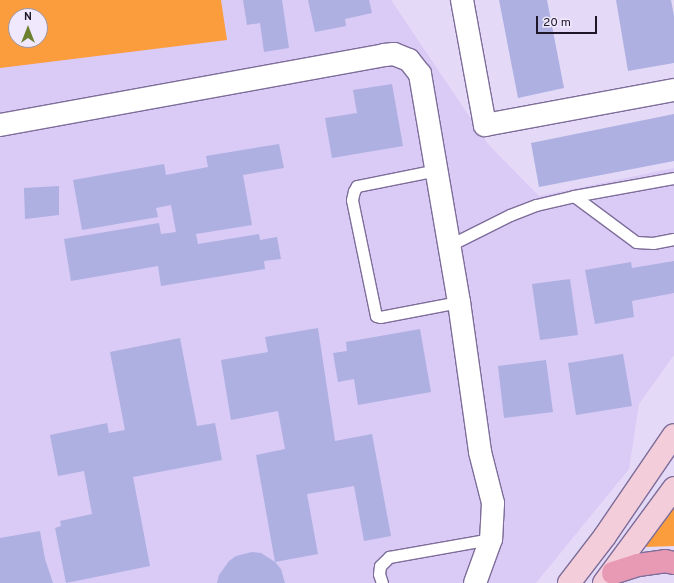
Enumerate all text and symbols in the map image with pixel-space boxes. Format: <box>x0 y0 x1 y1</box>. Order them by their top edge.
north arrow <box>8 8 48 48</box>
scale bar <box>538 8 599 34</box>
text: N <box>24 10 32 24</box>
text: 20 m <box>543 15 571 31</box>

